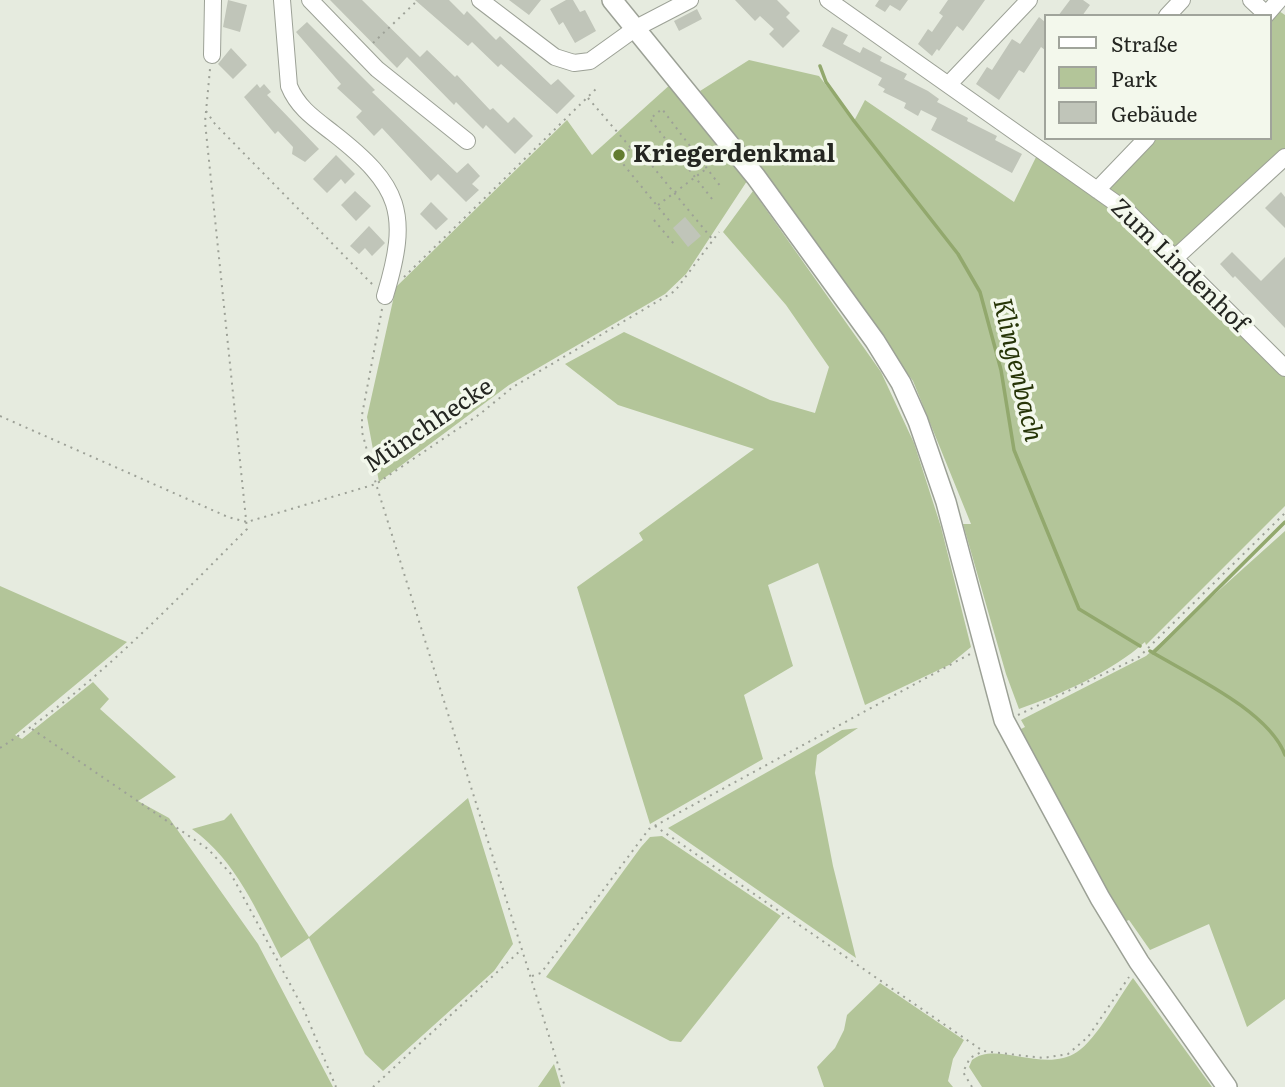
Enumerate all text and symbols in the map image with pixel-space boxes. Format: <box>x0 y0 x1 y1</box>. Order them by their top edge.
legend <box>1044 14 1271 140</box>
text: Straße <box>1111 27 1178 58</box>
text: Park <box>1111 62 1157 93</box>
text: Gebäude <box>1111 97 1197 128</box>
place label: Kriegerdenkmal <box>633 141 835 169</box>
marker: Kriegerdenkmal <box>611 147 627 163</box>
street label: Zum Lindenhof <box>1104 193 1254 339</box>
water label: Klingenbach <box>985 295 1049 445</box>
street label: Münchhecke <box>359 372 499 480</box>

